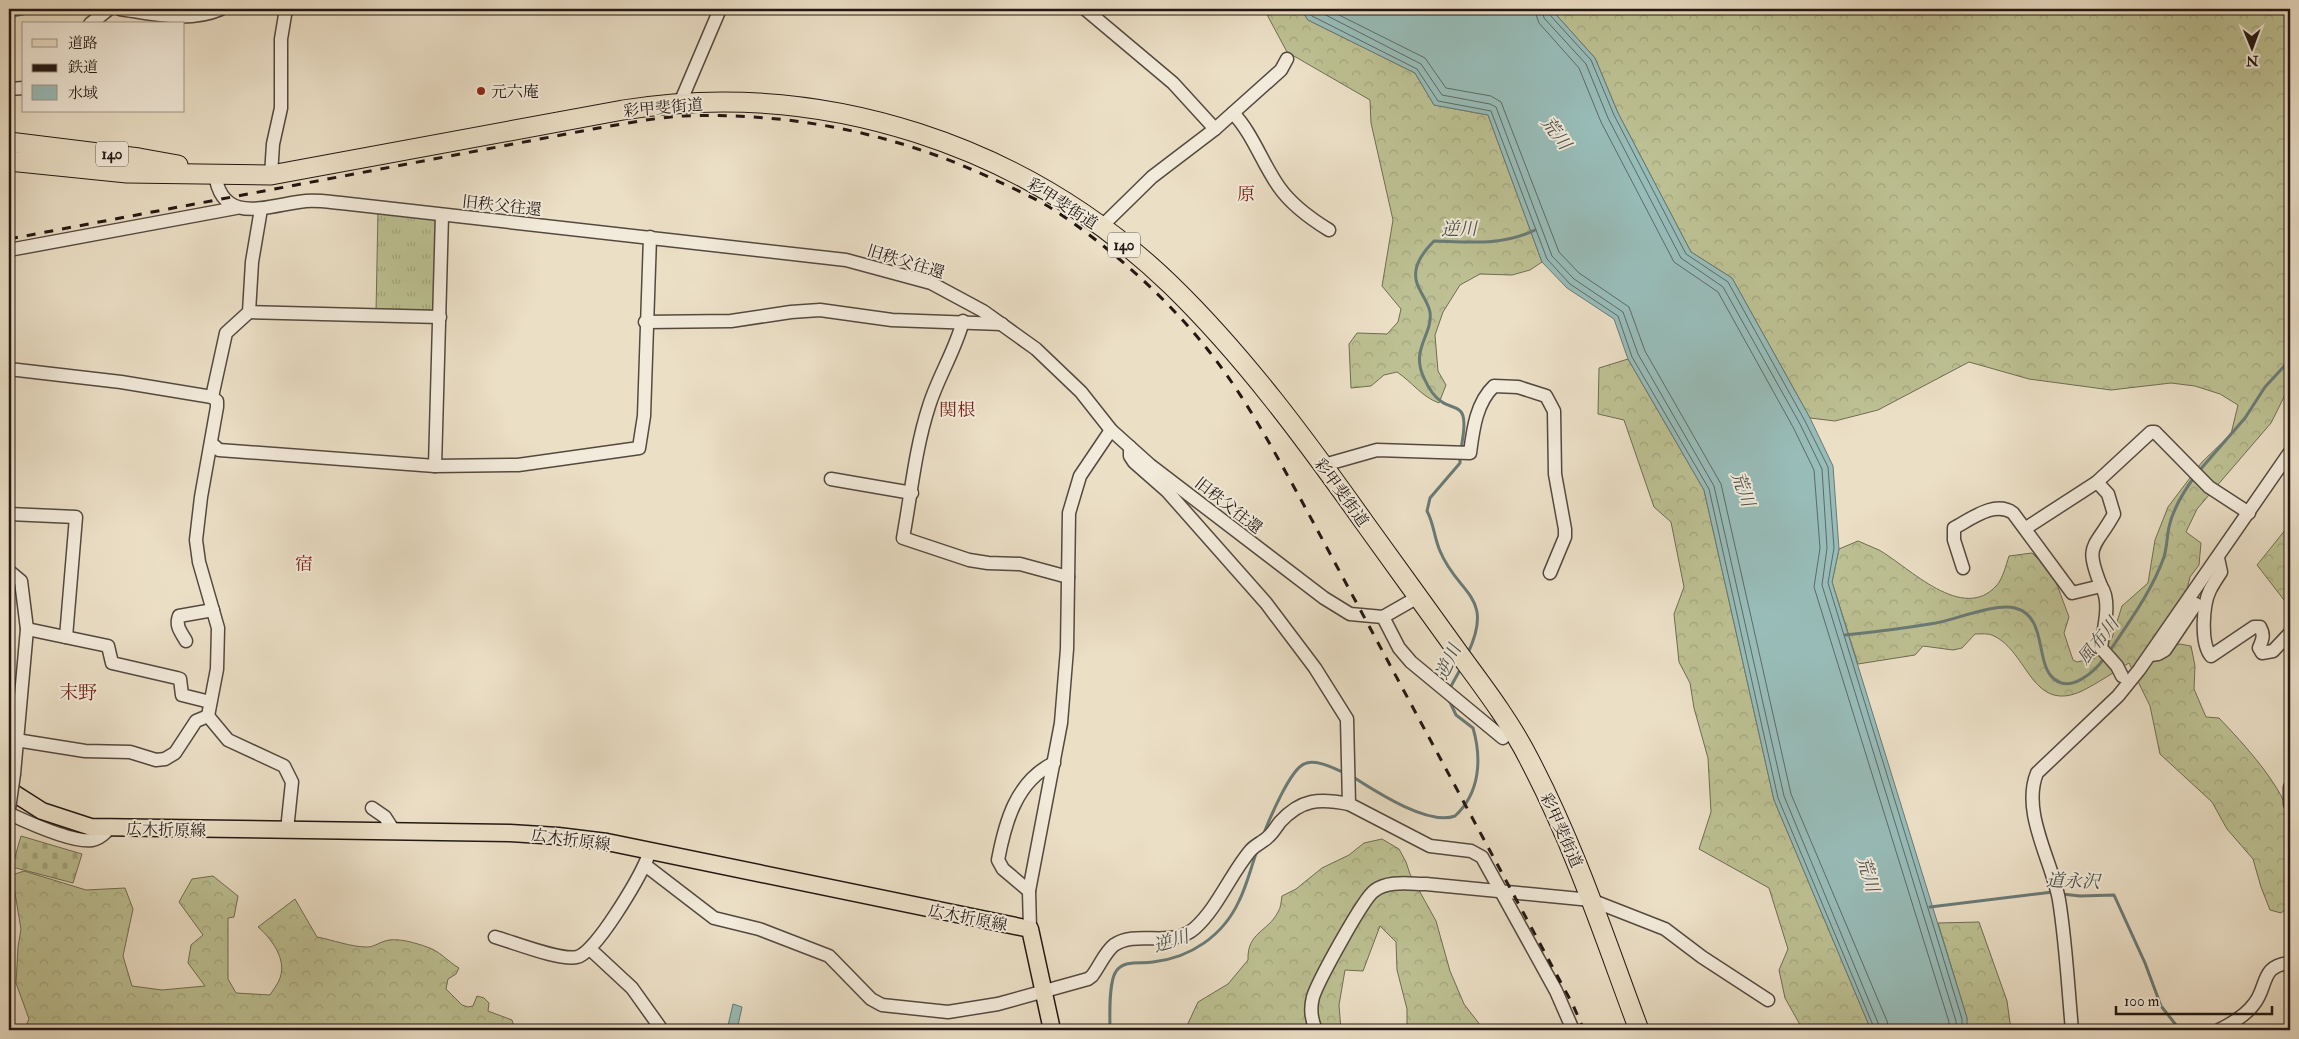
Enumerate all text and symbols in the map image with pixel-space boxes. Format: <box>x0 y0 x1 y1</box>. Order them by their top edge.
legend <box>22 22 185 112</box>
north arrow <box>2226 22 2276 72</box>
text: 道路 <box>68 34 98 53</box>
text: N <box>2245 52 2260 69</box>
text: 鉄道 <box>68 58 98 77</box>
place label: 元六庵 <box>491 82 539 102</box>
text: 水域 <box>68 84 98 103</box>
marker: 元六庵 <box>475 85 487 97</box>
street label: 彩甲斐街道 <box>622 95 704 121</box>
water label: 荒川 <box>1536 112 1577 156</box>
road number: 140 <box>96 142 128 166</box>
street label: 彩甲斐街道 <box>1023 174 1101 234</box>
district label: 原 <box>1237 183 1255 206</box>
street label: 旧秩父往還 <box>461 192 543 220</box>
water label: 逆川 <box>1441 218 1479 241</box>
road number: 140 <box>1108 232 1140 258</box>
street label: 旧秩父往還 <box>865 241 947 283</box>
district label: 関根 <box>939 399 975 422</box>
street label: 彩甲斐街道 <box>1310 454 1373 531</box>
water label: 荒川 <box>1726 468 1760 512</box>
street label: 旧秩父往還 <box>1191 473 1266 538</box>
district label: 宿 <box>295 553 313 576</box>
water label: 風布川 <box>2072 612 2126 670</box>
water label: 逆川 <box>1430 639 1467 683</box>
district label: 末野 <box>59 681 97 705</box>
street label: 彩甲斐街道 <box>1536 790 1586 871</box>
street label: 広木折原線 <box>126 819 206 841</box>
street label: 広木折原線 <box>530 825 612 855</box>
water label: 荒川 <box>1851 854 1884 897</box>
water label: 道永沢 <box>2046 869 2102 894</box>
street label: 広木折原線 <box>927 901 1009 935</box>
water label: 逆川 <box>1151 925 1194 958</box>
scale bar <box>2116 984 2273 1016</box>
text: 100 m <box>2124 992 2160 1011</box>

